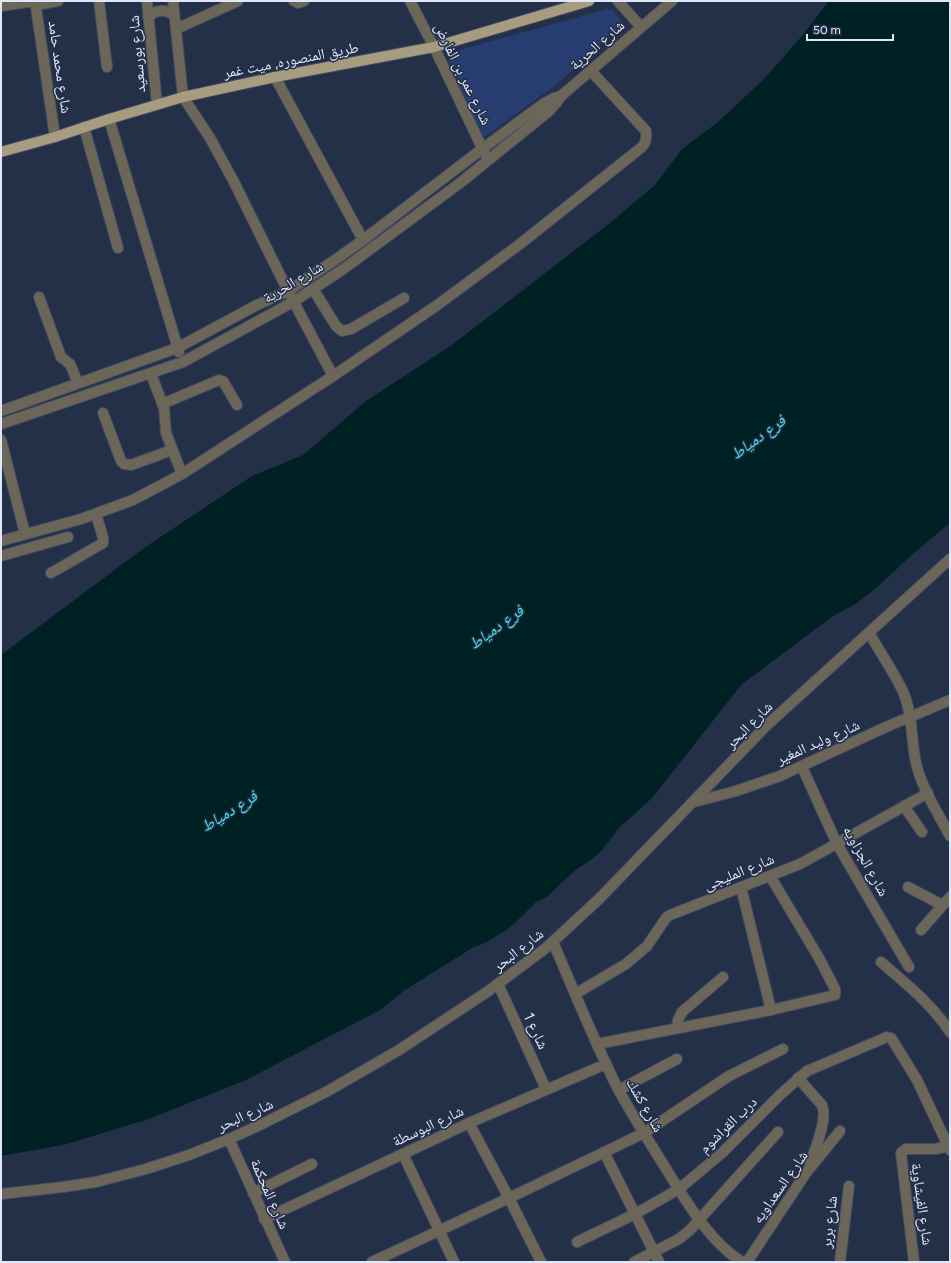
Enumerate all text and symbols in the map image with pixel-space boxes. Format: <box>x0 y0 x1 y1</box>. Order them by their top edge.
street label: شارع بورسعيد <box>125 14 150 94</box>
street label: شارع الحرية <box>566 16 629 75</box>
scale bar <box>807 16 893 42</box>
street label: شارع محمد حامد <box>44 20 75 115</box>
street label: شارع عمر بن الفارض <box>430 20 495 128</box>
text: 50 m <box>813 23 841 37</box>
street label: طريق المنصوره, ميت غمر <box>221 38 360 83</box>
street label: شارع الحرية <box>260 257 327 308</box>
water label: فرع دمياط <box>727 410 790 464</box>
water label: فرع دمياط <box>465 600 528 654</box>
street label: شارع البحر <box>721 698 777 754</box>
street label: شارع وليد المغير <box>773 716 863 770</box>
water label: فرع دمياط <box>197 786 262 837</box>
street label: شارع الجزاويه <box>838 823 893 900</box>
street label: شارع المليجى <box>701 850 777 895</box>
street label: شارع البحر <box>488 925 548 977</box>
street label: شارع 1 <box>519 1010 552 1053</box>
street label: شارع كشك <box>621 1075 668 1136</box>
street label: درب القراشوم <box>695 1093 761 1158</box>
street label: شارع البحر <box>213 1095 276 1137</box>
street label: شارع البوسطة <box>390 1102 467 1151</box>
street label: شارع السعداويه <box>748 1147 813 1227</box>
street label: شارع المحكمة <box>246 1156 294 1232</box>
street label: شارع الفيشاوية <box>906 1162 937 1247</box>
street label: شارع بربر <box>817 1195 842 1250</box>

